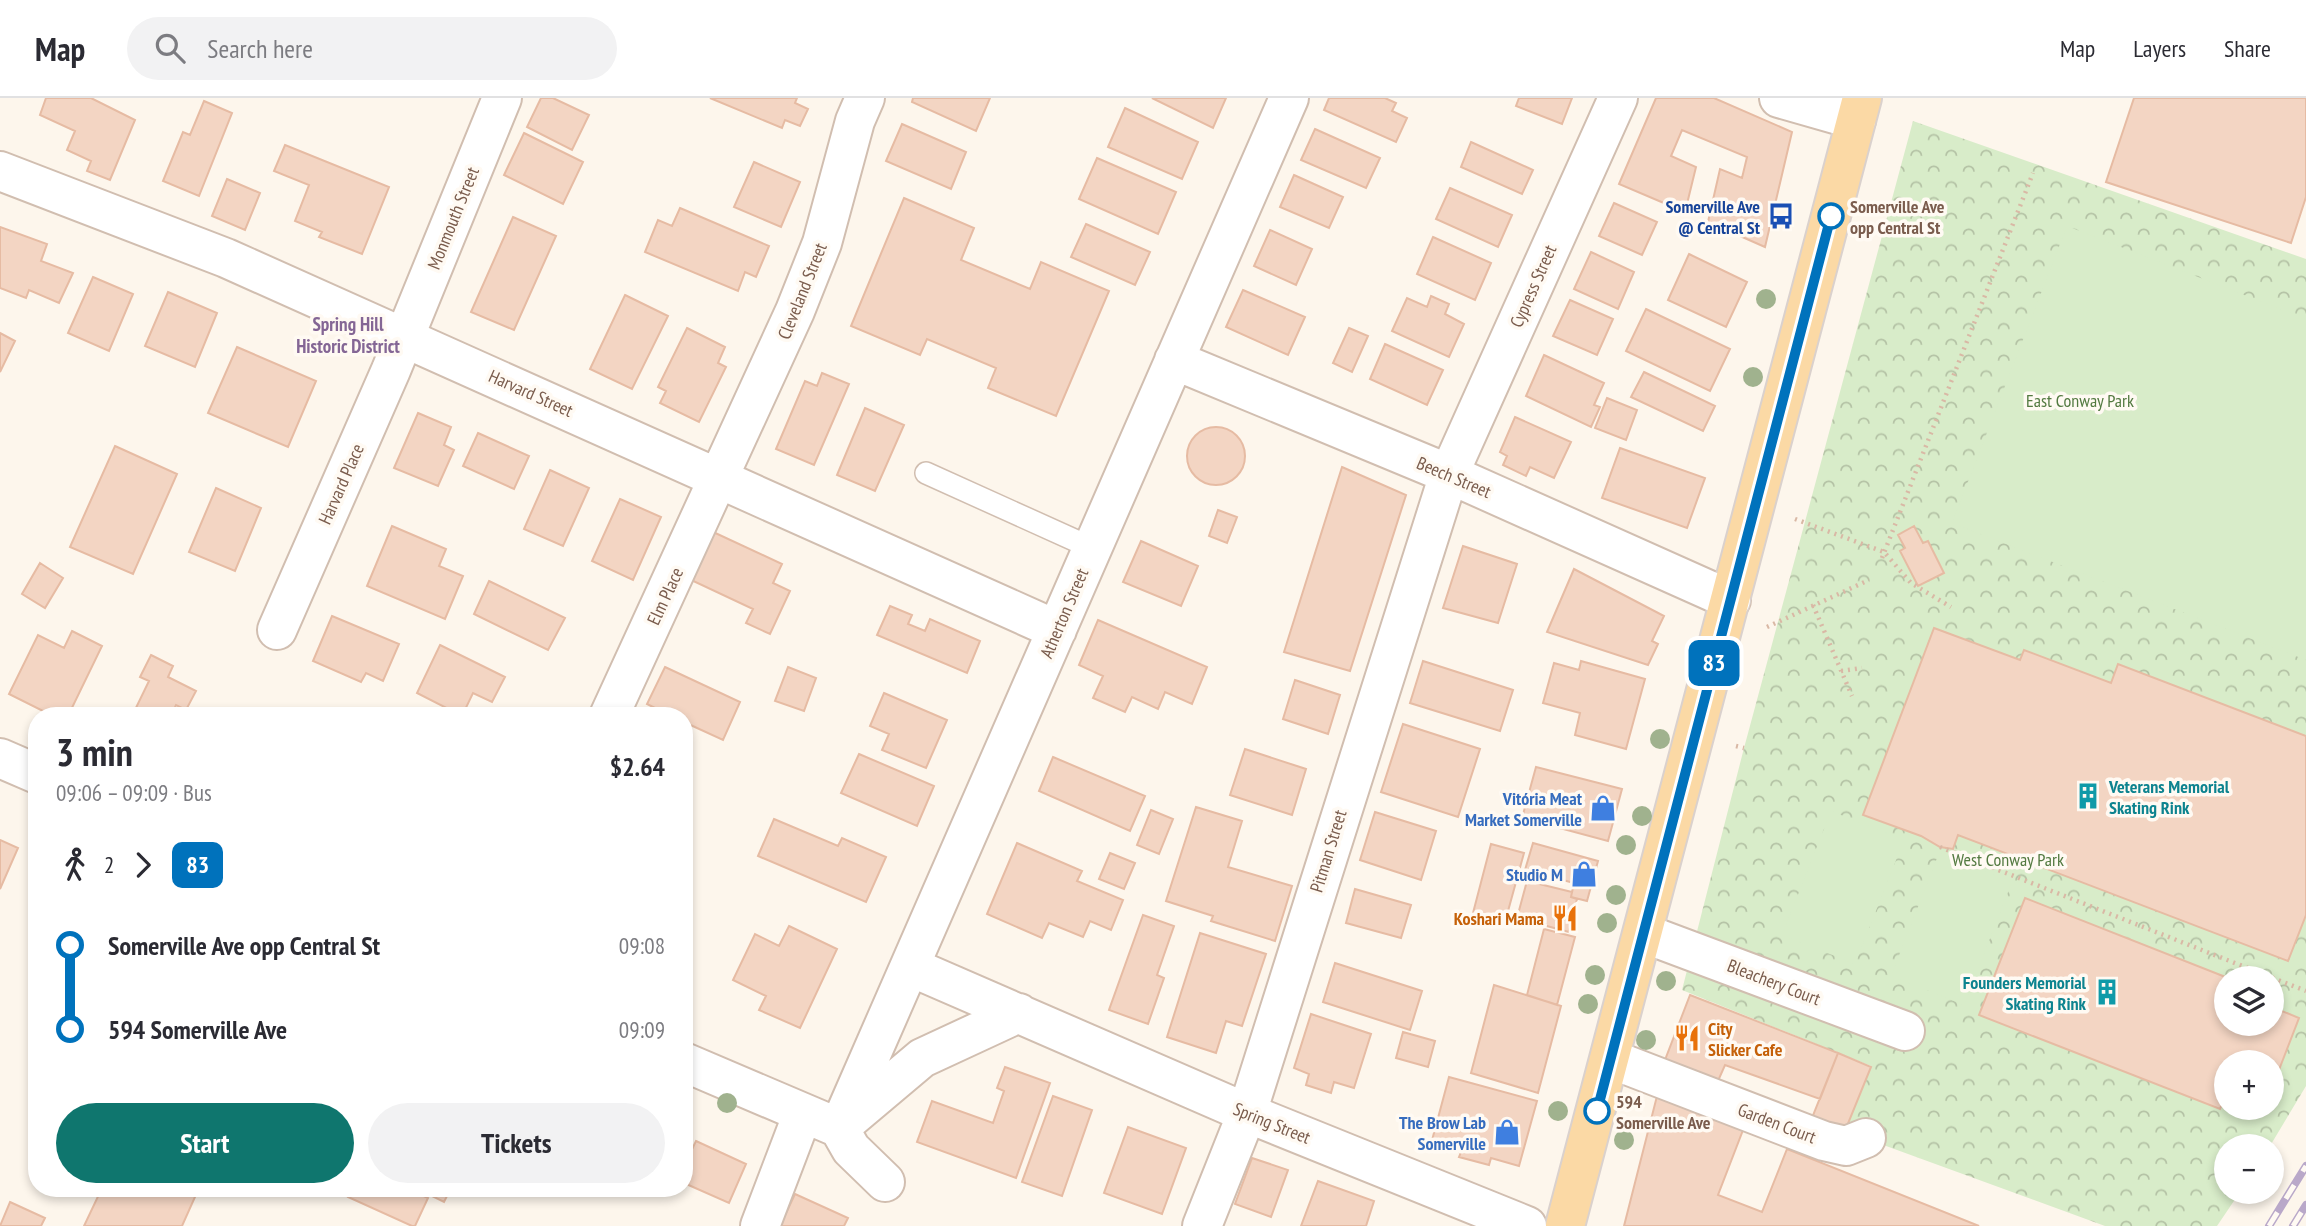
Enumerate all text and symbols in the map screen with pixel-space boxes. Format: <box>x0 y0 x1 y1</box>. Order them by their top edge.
search box <box>127 17 617 80</box>
text: Map <box>35 27 85 70</box>
icon: search <box>151 29 189 67</box>
text: Search here <box>207 32 313 65</box>
text: Map <box>2060 33 2095 64</box>
text: Layers <box>2133 33 2186 64</box>
text: Share <box>2224 33 2271 64</box>
street label: Monmouth Street <box>422 163 484 273</box>
place label: Somerville Ave @ Central St <box>1665 195 1761 239</box>
place label: Somerville Ave opp Central St <box>1850 195 1945 239</box>
bus stop icon: Somerville Ave @ Central St <box>1766 201 1796 231</box>
marker: Somerville Ave opp Central St <box>1818 203 1844 229</box>
street label: Cleveland Street <box>772 239 832 343</box>
street label: Cypress Street <box>1505 241 1561 331</box>
district label: Spring Hill Historic District <box>296 312 400 358</box>
street label: Harvard Street <box>485 364 577 422</box>
park label: East Conway Park <box>2026 389 2134 412</box>
street label: Harvard Place <box>313 440 369 528</box>
street label: Beech Street <box>1413 451 1495 503</box>
street label: Elm Place <box>642 564 688 628</box>
street label: Atherton Street <box>1035 565 1093 661</box>
line badge: 83 <box>1682 640 1746 686</box>
text: 83 <box>1703 647 1725 678</box>
text: 3 min <box>56 727 133 776</box>
text: $2.64 <box>610 750 665 783</box>
place label: Veterans Memorial Skating Rink <box>2108 775 2230 819</box>
text: 09:06 – 09:09 · Bus <box>56 778 212 807</box>
building icon: Veterans Memorial Skating Rink <box>2073 781 2103 811</box>
place label: Vitória Meat Market Somerville <box>1465 787 1583 831</box>
shop icon: Vitória Meat Market Somerville <box>1588 793 1618 823</box>
street label: Pitman Street <box>1305 807 1351 895</box>
icon: walk <box>56 846 94 884</box>
icon: forward <box>124 846 162 884</box>
park label: West Conway Park <box>1952 848 2064 871</box>
text: 83 <box>186 849 209 880</box>
text: 2 <box>104 850 114 879</box>
shop icon: Studio M <box>1569 859 1599 889</box>
place label: Studio M <box>1506 863 1563 886</box>
restaurant icon: Koshari Mama <box>1550 903 1580 933</box>
place label: Koshari Mama <box>1454 907 1544 930</box>
text: Somerville Ave opp Central St <box>108 929 380 962</box>
text: 09:08 <box>619 931 665 960</box>
street label: Bleachery Court <box>1724 954 1824 1010</box>
map controls <box>2214 966 2284 1204</box>
button: layers <box>2214 966 2284 1036</box>
place label: Founders Memorial Skating Rink <box>1963 971 2087 1015</box>
building icon: Founders Memorial Skating Rink <box>2092 977 2122 1007</box>
text: 594 Somerville Ave <box>108 1013 287 1046</box>
text: 09:09 <box>619 1015 665 1044</box>
place label: City Slicker Cafe <box>1708 1017 1783 1061</box>
restaurant icon: City Slicker Cafe <box>1672 1023 1702 1053</box>
button: + <box>2214 1050 2284 1120</box>
place label: 594 Somerville Ave <box>1616 1090 1711 1134</box>
street label: Spring Street <box>1230 1097 1314 1149</box>
marker: 594 Somerville Ave <box>1584 1098 1610 1124</box>
street label: Garden Court <box>1735 1098 1819 1148</box>
button: Start <box>56 1103 354 1183</box>
button: Tickets <box>368 1103 665 1183</box>
place label: The Brow Lab Somerville <box>1399 1111 1486 1155</box>
shop icon: The Brow Lab Somerville <box>1492 1117 1522 1147</box>
button: − <box>2214 1134 2284 1204</box>

